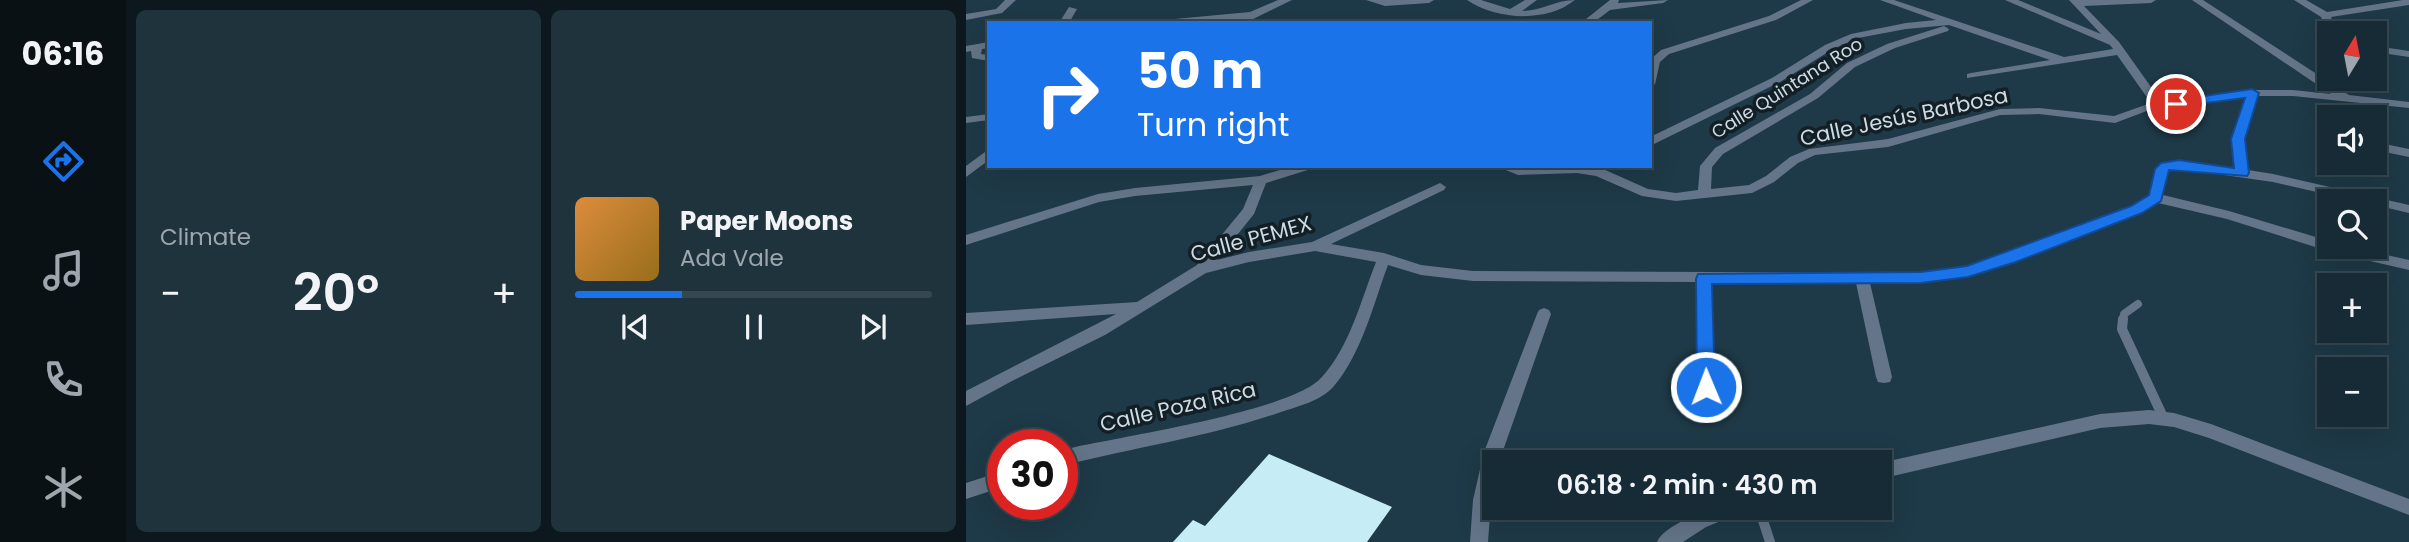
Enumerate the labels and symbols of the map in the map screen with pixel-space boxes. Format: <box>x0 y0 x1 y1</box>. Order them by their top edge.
north arrow <box>2317 21 2387 91</box>
street label: Calle Quintana Roo <box>1706 31 1867 144</box>
pin <box>2146 74 2206 134</box>
street label: Calle Jesús Barbosa <box>1797 80 2011 153</box>
street label: Calle PEMEX <box>1187 208 1315 269</box>
position arrow <box>1669 350 1743 424</box>
street label: Calle Poza Rica <box>1097 374 1259 439</box>
speed limit sign: 30 <box>987 429 1078 520</box>

